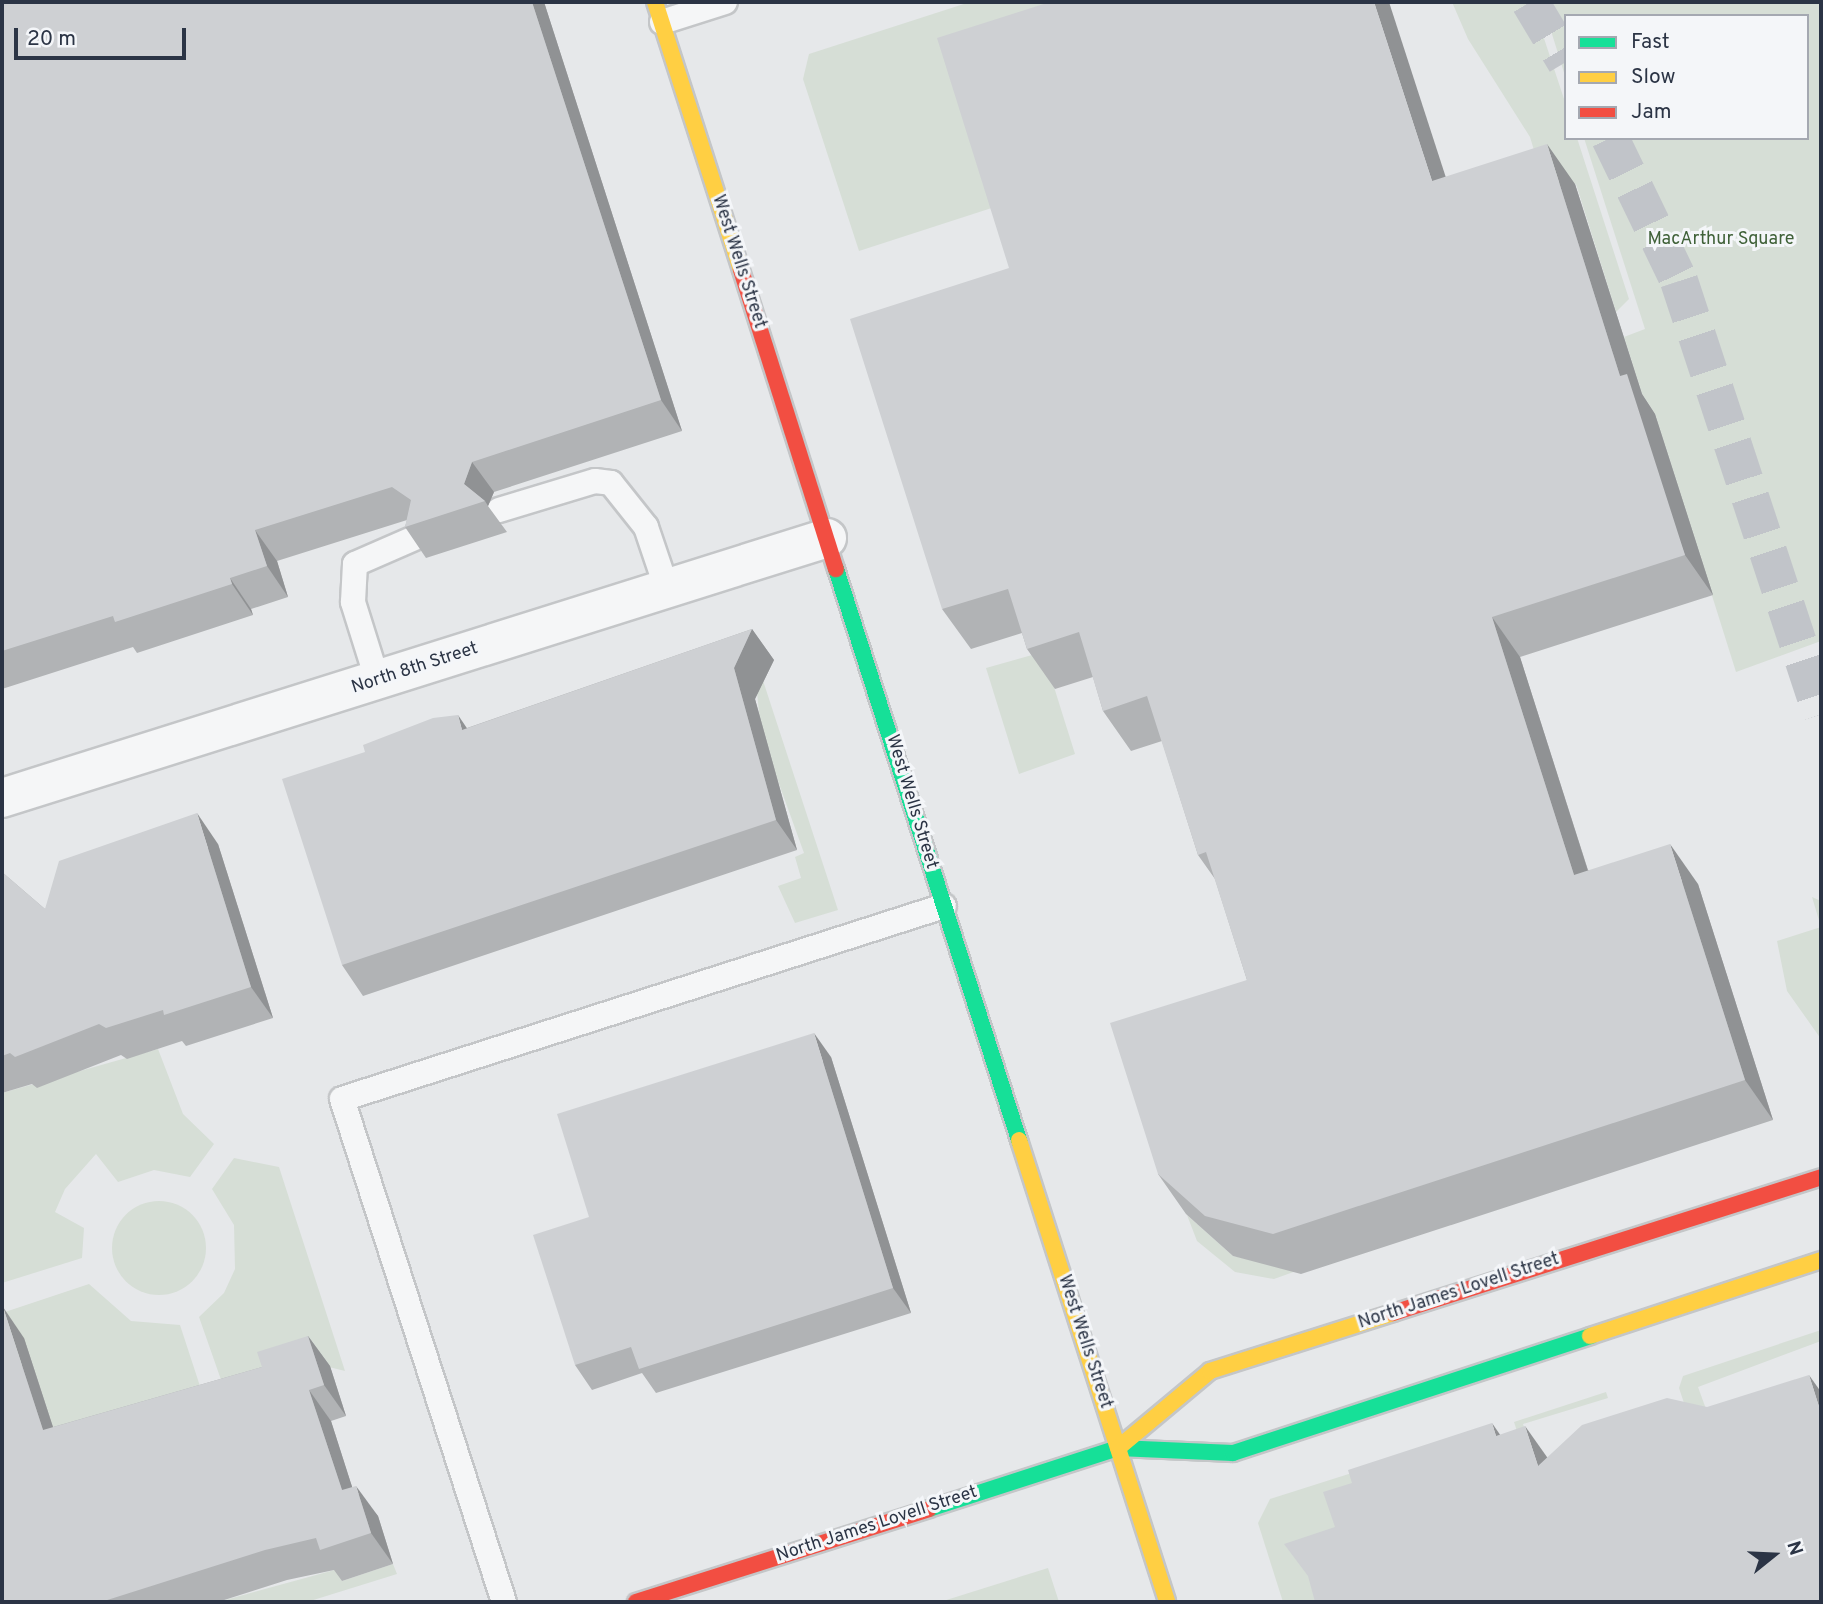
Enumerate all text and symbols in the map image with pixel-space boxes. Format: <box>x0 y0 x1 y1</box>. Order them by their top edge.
scale bar <box>18 14 189 58</box>
legend <box>1564 14 1809 140</box>
text: 20 m <box>27 26 76 53</box>
text: Fast <box>1631 29 1670 56</box>
text: Slow <box>1631 64 1676 91</box>
text: Jam <box>1631 99 1672 126</box>
street label: West Wells Street <box>706 192 770 332</box>
park label: MacArthur Square <box>1647 229 1795 251</box>
street label: North 8th Street <box>349 638 481 700</box>
street label: West Wells Street <box>880 732 942 872</box>
street label: North James Lovell Street <box>1356 1249 1562 1335</box>
street label: West Wells Street <box>1052 1272 1116 1412</box>
street label: North James Lovell Street <box>774 1482 980 1568</box>
north arrow <box>1739 1520 1809 1590</box>
text: N <box>1780 1538 1807 1559</box>

